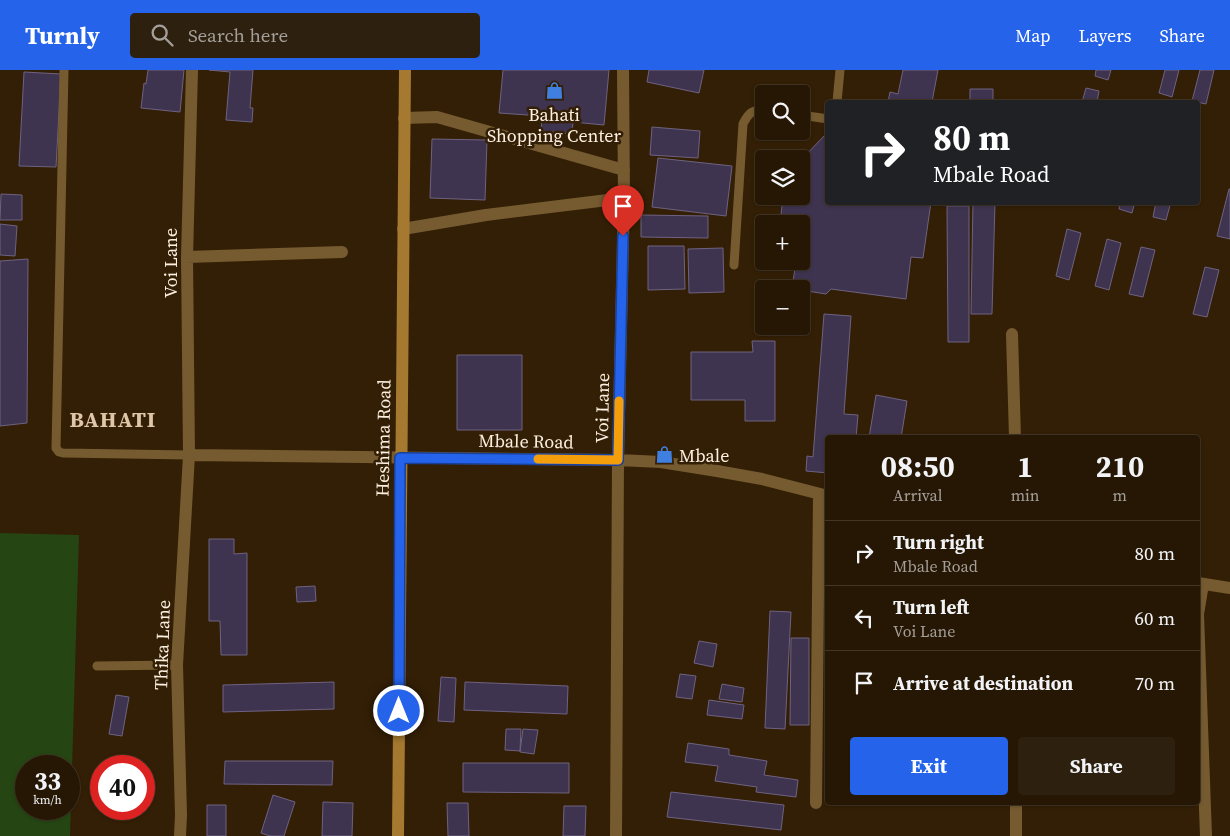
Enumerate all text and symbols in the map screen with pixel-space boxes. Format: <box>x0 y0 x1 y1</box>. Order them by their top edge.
search box <box>130 13 480 58</box>
text: Turnly <box>25 19 100 52</box>
icon: search <box>148 21 176 49</box>
text: Search here <box>188 22 288 48</box>
text: Map <box>1015 23 1050 48</box>
text: Layers <box>1078 23 1131 48</box>
text: Share <box>1159 23 1205 48</box>
shop icon: Bahati Shopping Center <box>544 81 564 101</box>
map controls <box>755 85 810 335</box>
button: search <box>755 85 810 140</box>
place label: Bahati Shopping Center <box>487 102 621 148</box>
text: 80 m <box>933 114 1010 162</box>
icon: right <box>850 120 915 185</box>
button: layers <box>755 150 810 205</box>
text: Mbale Road <box>933 159 1050 189</box>
pin <box>602 185 644 236</box>
icon: arrive <box>609 192 637 220</box>
button: + <box>755 215 810 270</box>
street label: Voi Lane <box>158 228 183 298</box>
button: − <box>755 280 810 335</box>
street label: Voi Lane <box>589 373 615 443</box>
street label: Heshima Road <box>369 379 397 497</box>
district label: BAHATI <box>70 404 156 434</box>
street label: Mbale Road <box>478 428 574 454</box>
place label: Mbale <box>679 443 729 468</box>
shop icon: Mbale <box>655 445 675 465</box>
text: 08:50 <box>881 446 955 487</box>
text: 1 <box>1017 446 1033 487</box>
text: 210 <box>1095 446 1144 487</box>
text: Arrival <box>893 484 943 506</box>
text: min <box>1011 484 1040 506</box>
text: m <box>1113 484 1127 506</box>
text: Turn right <box>893 529 984 555</box>
icon: right <box>850 539 878 567</box>
text: 80 m <box>1134 540 1175 566</box>
text: Mbale Road <box>893 555 978 577</box>
text: Turn left <box>893 594 969 620</box>
street label: Thika Lane <box>148 600 176 690</box>
icon: left <box>850 604 878 632</box>
text: 60 m <box>1134 605 1175 631</box>
text: Voi Lane <box>893 620 955 642</box>
icon: arrive <box>850 669 878 697</box>
text: Arrive at destination <box>893 670 1073 696</box>
text: 70 m <box>1134 670 1175 696</box>
position arrow <box>372 684 424 736</box>
button: Exit <box>850 737 1008 795</box>
button: Share <box>1018 737 1175 795</box>
speed limit sign: 40 <box>90 755 155 820</box>
text: 33 <box>34 764 61 798</box>
text: km/h <box>33 792 62 808</box>

